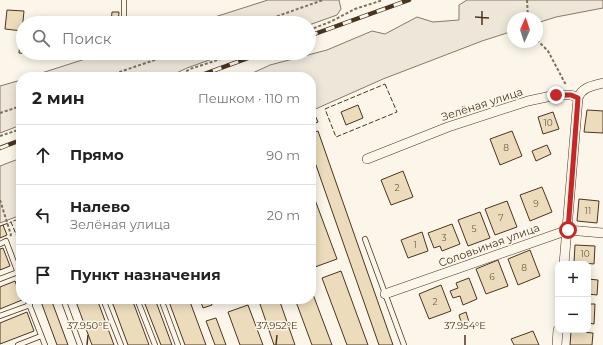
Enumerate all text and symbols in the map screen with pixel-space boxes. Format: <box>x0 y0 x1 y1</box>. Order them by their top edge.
north arrow <box>507 12 543 48</box>
search box <box>16 16 316 60</box>
icon: search <box>30 27 52 49</box>
text: Поиск <box>62 29 111 48</box>
street label: Зелёная улица <box>439 84 525 124</box>
route end <box>547 86 565 104</box>
text: 2 мин <box>32 88 85 108</box>
text: Пешком · 110 m <box>198 90 300 106</box>
house number: 10 <box>543 117 553 128</box>
house number: 8 <box>503 142 509 153</box>
icon: ahead <box>32 144 54 166</box>
text: Прямо <box>70 145 124 164</box>
text: 90 m <box>266 147 300 163</box>
house number: 2 <box>394 182 400 193</box>
text: Налево <box>70 197 130 216</box>
house number: 9 <box>533 198 539 209</box>
icon: left <box>32 204 54 226</box>
house number: 11 <box>585 205 591 216</box>
text: 20 m <box>267 207 300 223</box>
house number: 7 <box>498 212 504 223</box>
text: Зелёная улица <box>70 216 170 232</box>
street label: Соловьиная улица <box>436 220 542 270</box>
route start <box>559 221 577 239</box>
house number: 5 <box>471 223 477 234</box>
house number: 3 <box>441 232 447 243</box>
house number: 1 <box>413 239 417 250</box>
house number: 10 <box>580 248 590 259</box>
map controls <box>555 261 591 333</box>
button: + <box>555 261 591 297</box>
house number: 8 <box>521 262 527 273</box>
icon: arrive <box>32 264 54 286</box>
text: Пункт назначения <box>70 265 221 284</box>
house number: 6 <box>489 271 495 282</box>
house number: 2 <box>432 296 438 307</box>
button: − <box>555 297 591 333</box>
text: 37.950°E <box>67 319 109 332</box>
text: 37.952°E <box>256 319 298 332</box>
text: 37.954°E <box>444 319 486 332</box>

